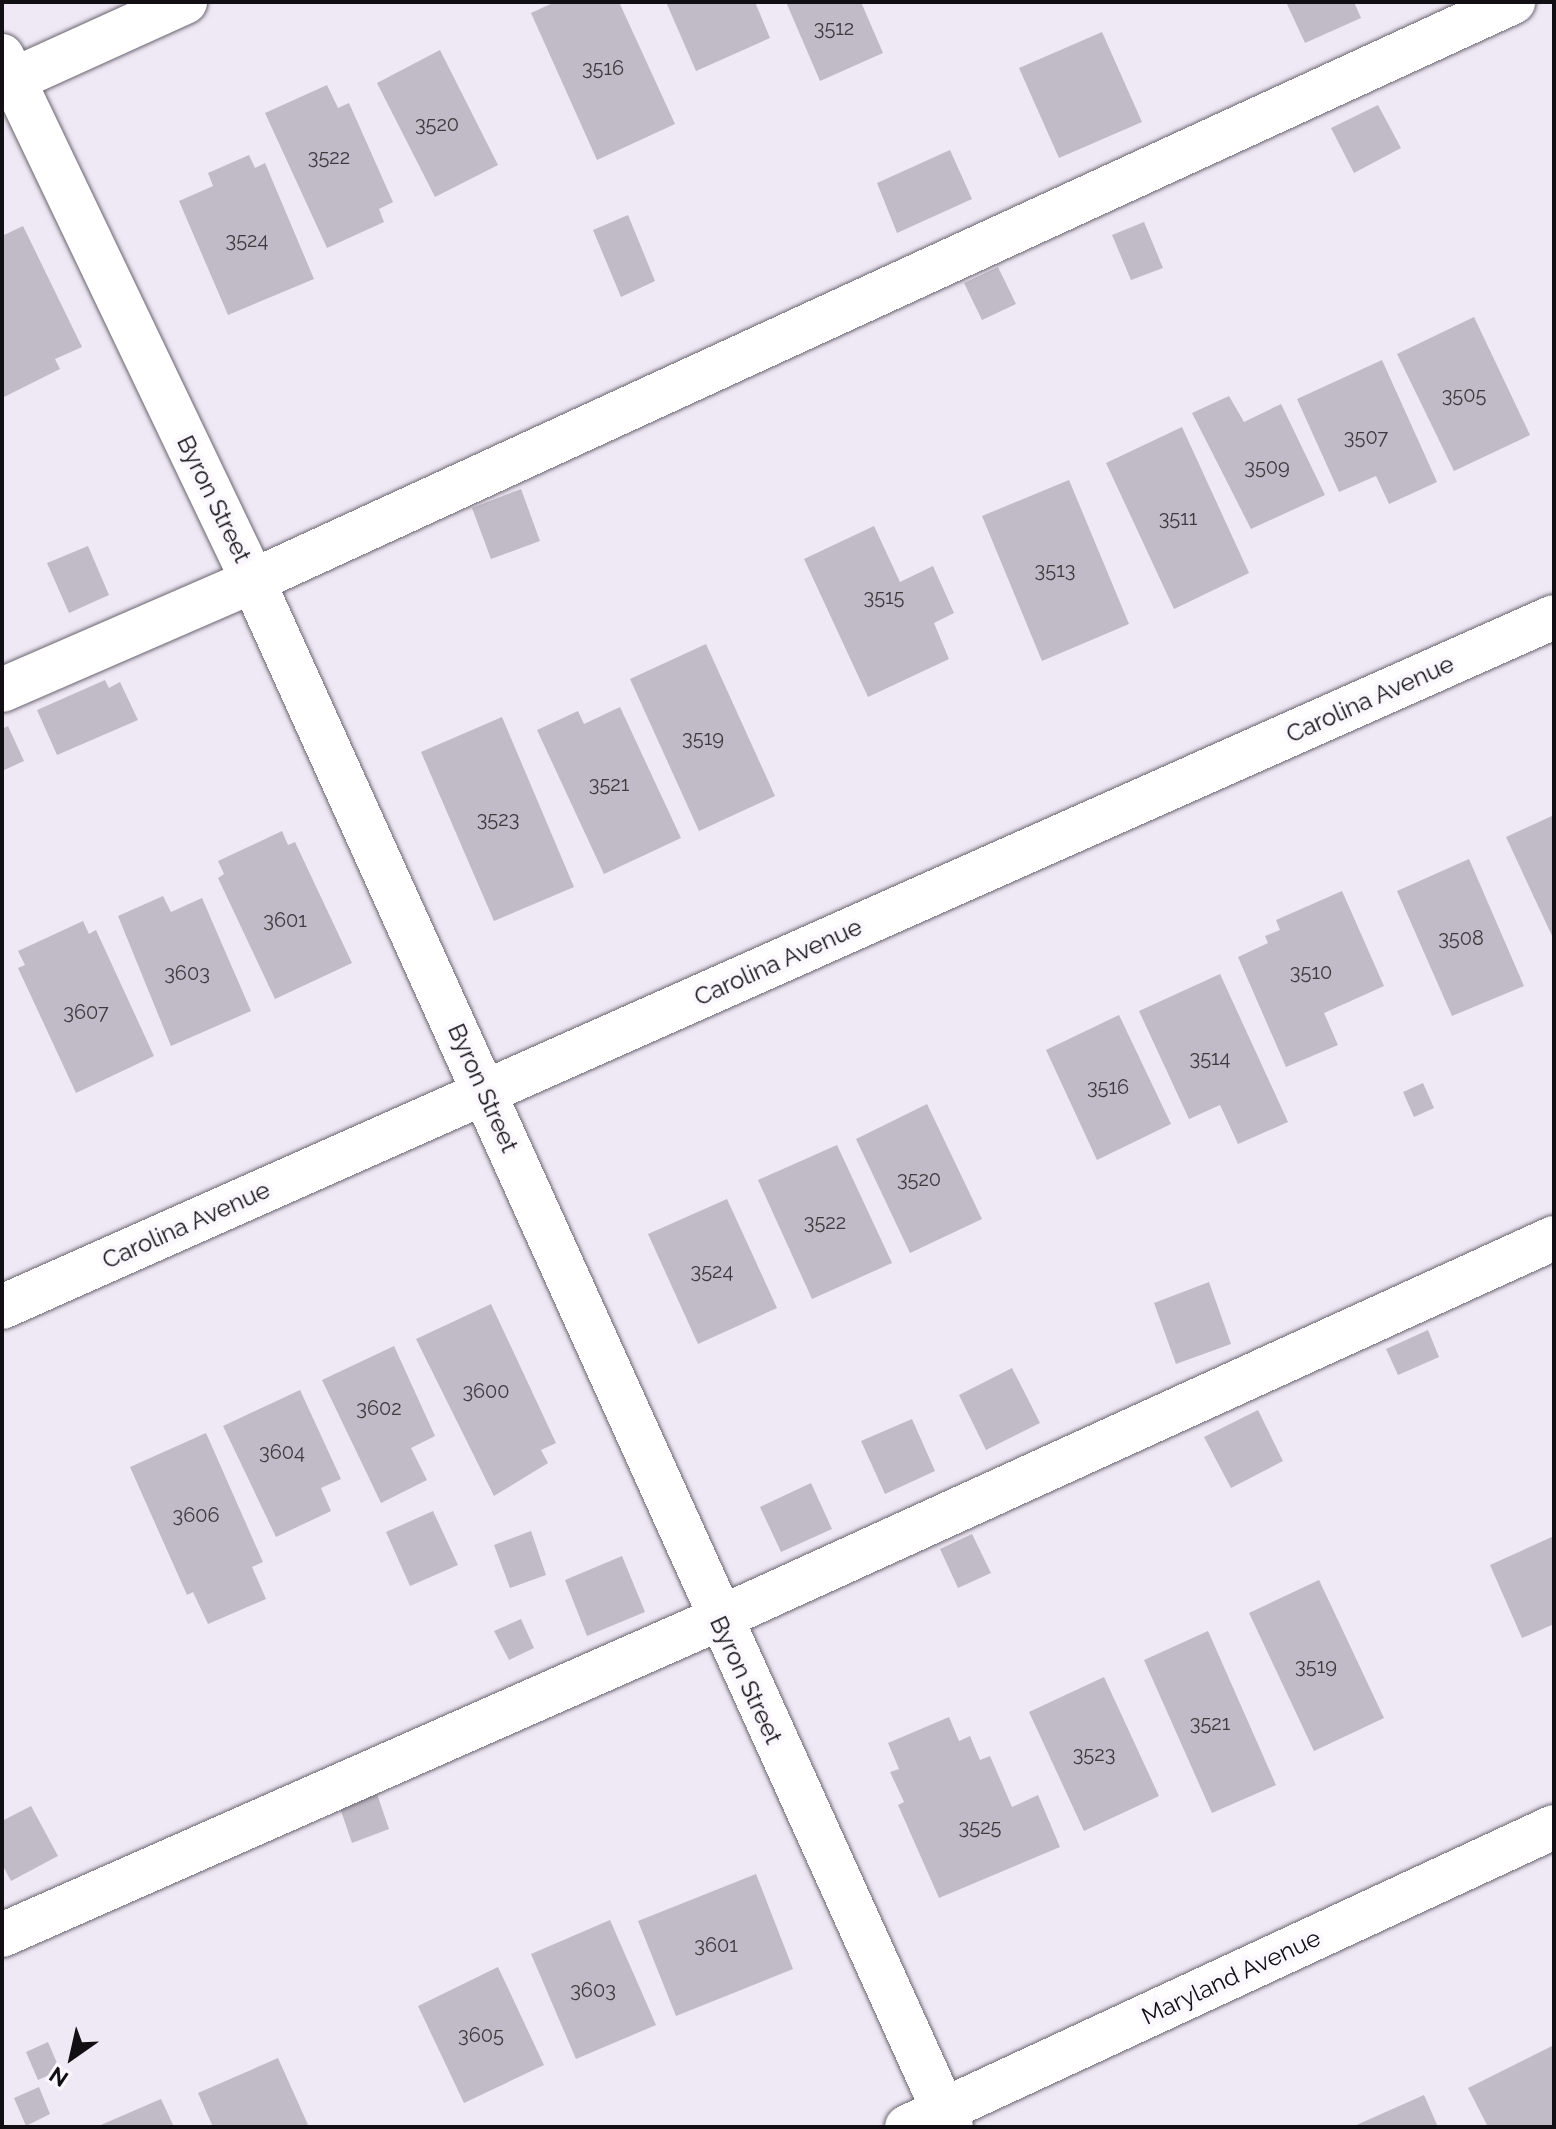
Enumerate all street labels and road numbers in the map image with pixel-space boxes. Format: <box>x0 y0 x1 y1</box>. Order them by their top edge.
street label: Byron Street <box>171 431 257 567</box>
street label: Carolina Avenue <box>1281 649 1459 749</box>
street label: Carolina Avenue <box>689 912 867 1012</box>
street label: Byron Street <box>442 1019 524 1157</box>
street label: Carolina Avenue <box>97 1175 275 1275</box>
street label: Byron Street <box>704 1611 788 1749</box>
street label: Maryland Avenue <box>1137 1923 1325 2031</box>

